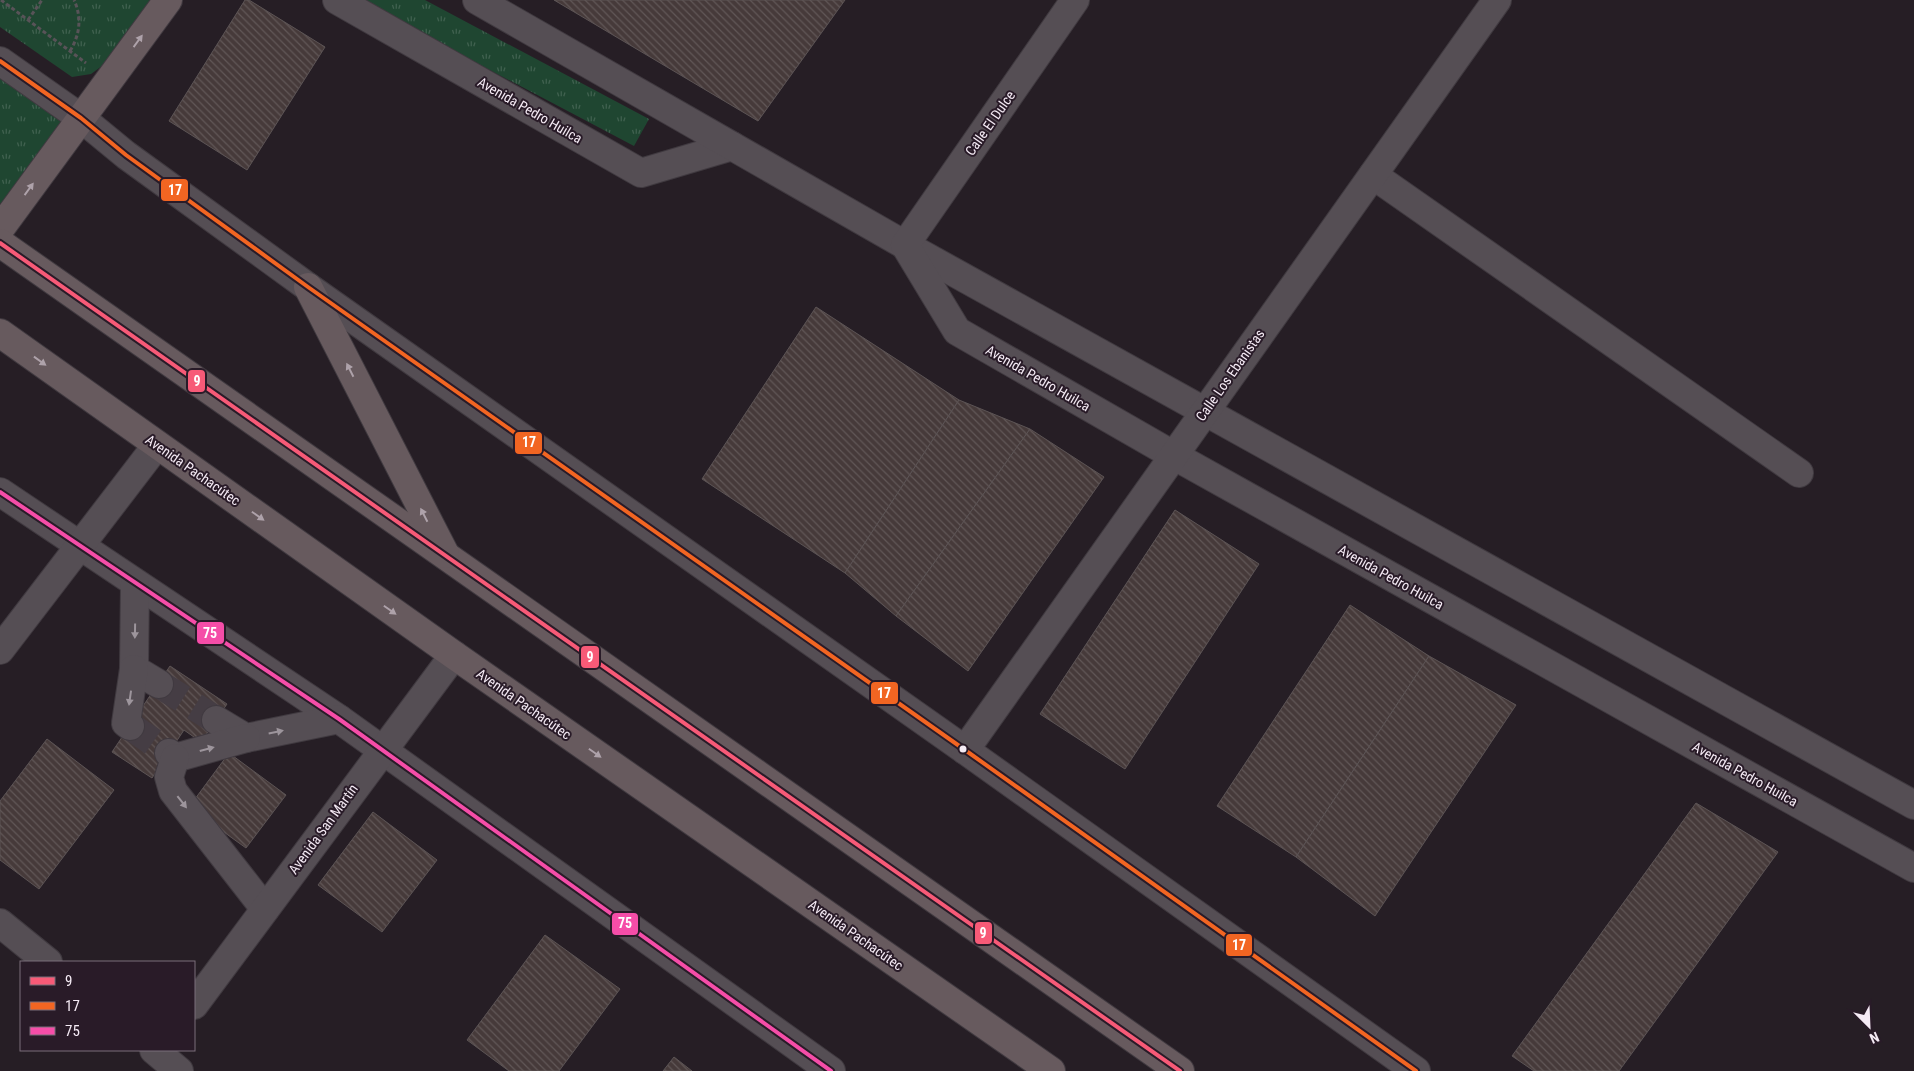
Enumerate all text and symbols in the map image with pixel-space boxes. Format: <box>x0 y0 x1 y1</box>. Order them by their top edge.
one-way arrow <box>133 34 143 48</box>
street label: Avenida Pedro Huilca <box>475 74 585 146</box>
street label: Calle El Dulce <box>962 87 1018 158</box>
line badge: 17 <box>160 178 189 202</box>
one-way arrow <box>24 182 34 196</box>
text: 17 <box>168 182 182 198</box>
street label: Calle Los Ebanistas <box>1192 326 1268 424</box>
street label: Avenida Pedro Huilca <box>983 342 1093 414</box>
one-way arrow <box>33 356 47 366</box>
one-way arrow <box>346 363 354 377</box>
line badge: 9 <box>187 369 206 393</box>
text: 9 <box>193 373 201 389</box>
street label: Avenida Pachacútec <box>143 431 243 509</box>
line badge: 17 <box>514 431 543 455</box>
text: 17 <box>522 434 536 450</box>
one-way arrow <box>420 507 428 522</box>
one-way arrow <box>251 511 265 521</box>
street label: Avenida Pedro Huilca <box>1336 541 1446 613</box>
one-way arrow <box>384 605 397 615</box>
line badge: 75 <box>196 621 225 645</box>
one-way arrow <box>131 624 139 640</box>
text: 75 <box>203 625 217 641</box>
line badge: 9 <box>580 645 600 669</box>
text: 9 <box>586 649 594 665</box>
street label: Avenida Pachacútec <box>474 665 574 743</box>
line badge: 17 <box>870 681 899 705</box>
text: 17 <box>877 685 891 701</box>
one-way arrow <box>126 690 134 706</box>
one-way arrow <box>269 728 284 736</box>
street label: Avenida Pedro Huilca <box>1690 738 1800 810</box>
unlabelled marker <box>958 744 968 754</box>
one-way arrow <box>199 745 214 753</box>
one-way arrow <box>588 748 602 758</box>
street label: Avenida San Martín <box>285 781 361 877</box>
one-way arrow <box>176 795 187 808</box>
street label: Avenida Pachacútec <box>806 896 906 974</box>
line badge: 75 <box>611 912 639 936</box>
text: 75 <box>618 915 632 931</box>
line badge: 9 <box>974 921 993 945</box>
text: 9 <box>979 925 987 941</box>
line badge: 17 <box>1225 933 1253 957</box>
text: 17 <box>1232 937 1246 953</box>
legend <box>20 961 195 1051</box>
text: 9 <box>65 972 72 990</box>
text: 17 <box>65 997 80 1015</box>
north arrow <box>1844 1001 1894 1051</box>
text: 75 <box>65 1022 80 1040</box>
text: N <box>1867 1029 1881 1047</box>

